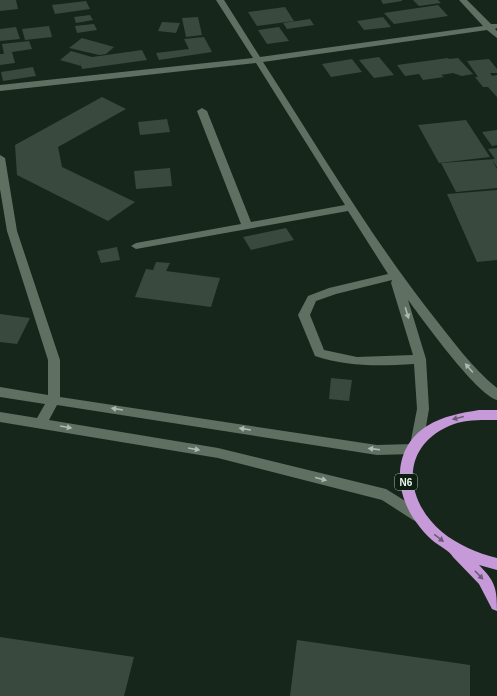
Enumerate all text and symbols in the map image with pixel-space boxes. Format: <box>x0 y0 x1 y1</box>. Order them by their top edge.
one-way arrow <box>404 307 410 319</box>
one-way arrow <box>464 363 473 374</box>
one-way arrow <box>111 406 123 412</box>
one-way arrow <box>452 415 464 421</box>
one-way arrow <box>60 424 72 430</box>
one-way arrow <box>239 426 251 432</box>
one-way arrow <box>188 446 200 452</box>
one-way arrow <box>368 446 380 452</box>
road number: N6 <box>395 474 417 490</box>
one-way arrow <box>315 476 327 482</box>
one-way arrow <box>434 533 444 541</box>
one-way arrow <box>474 570 484 580</box>

